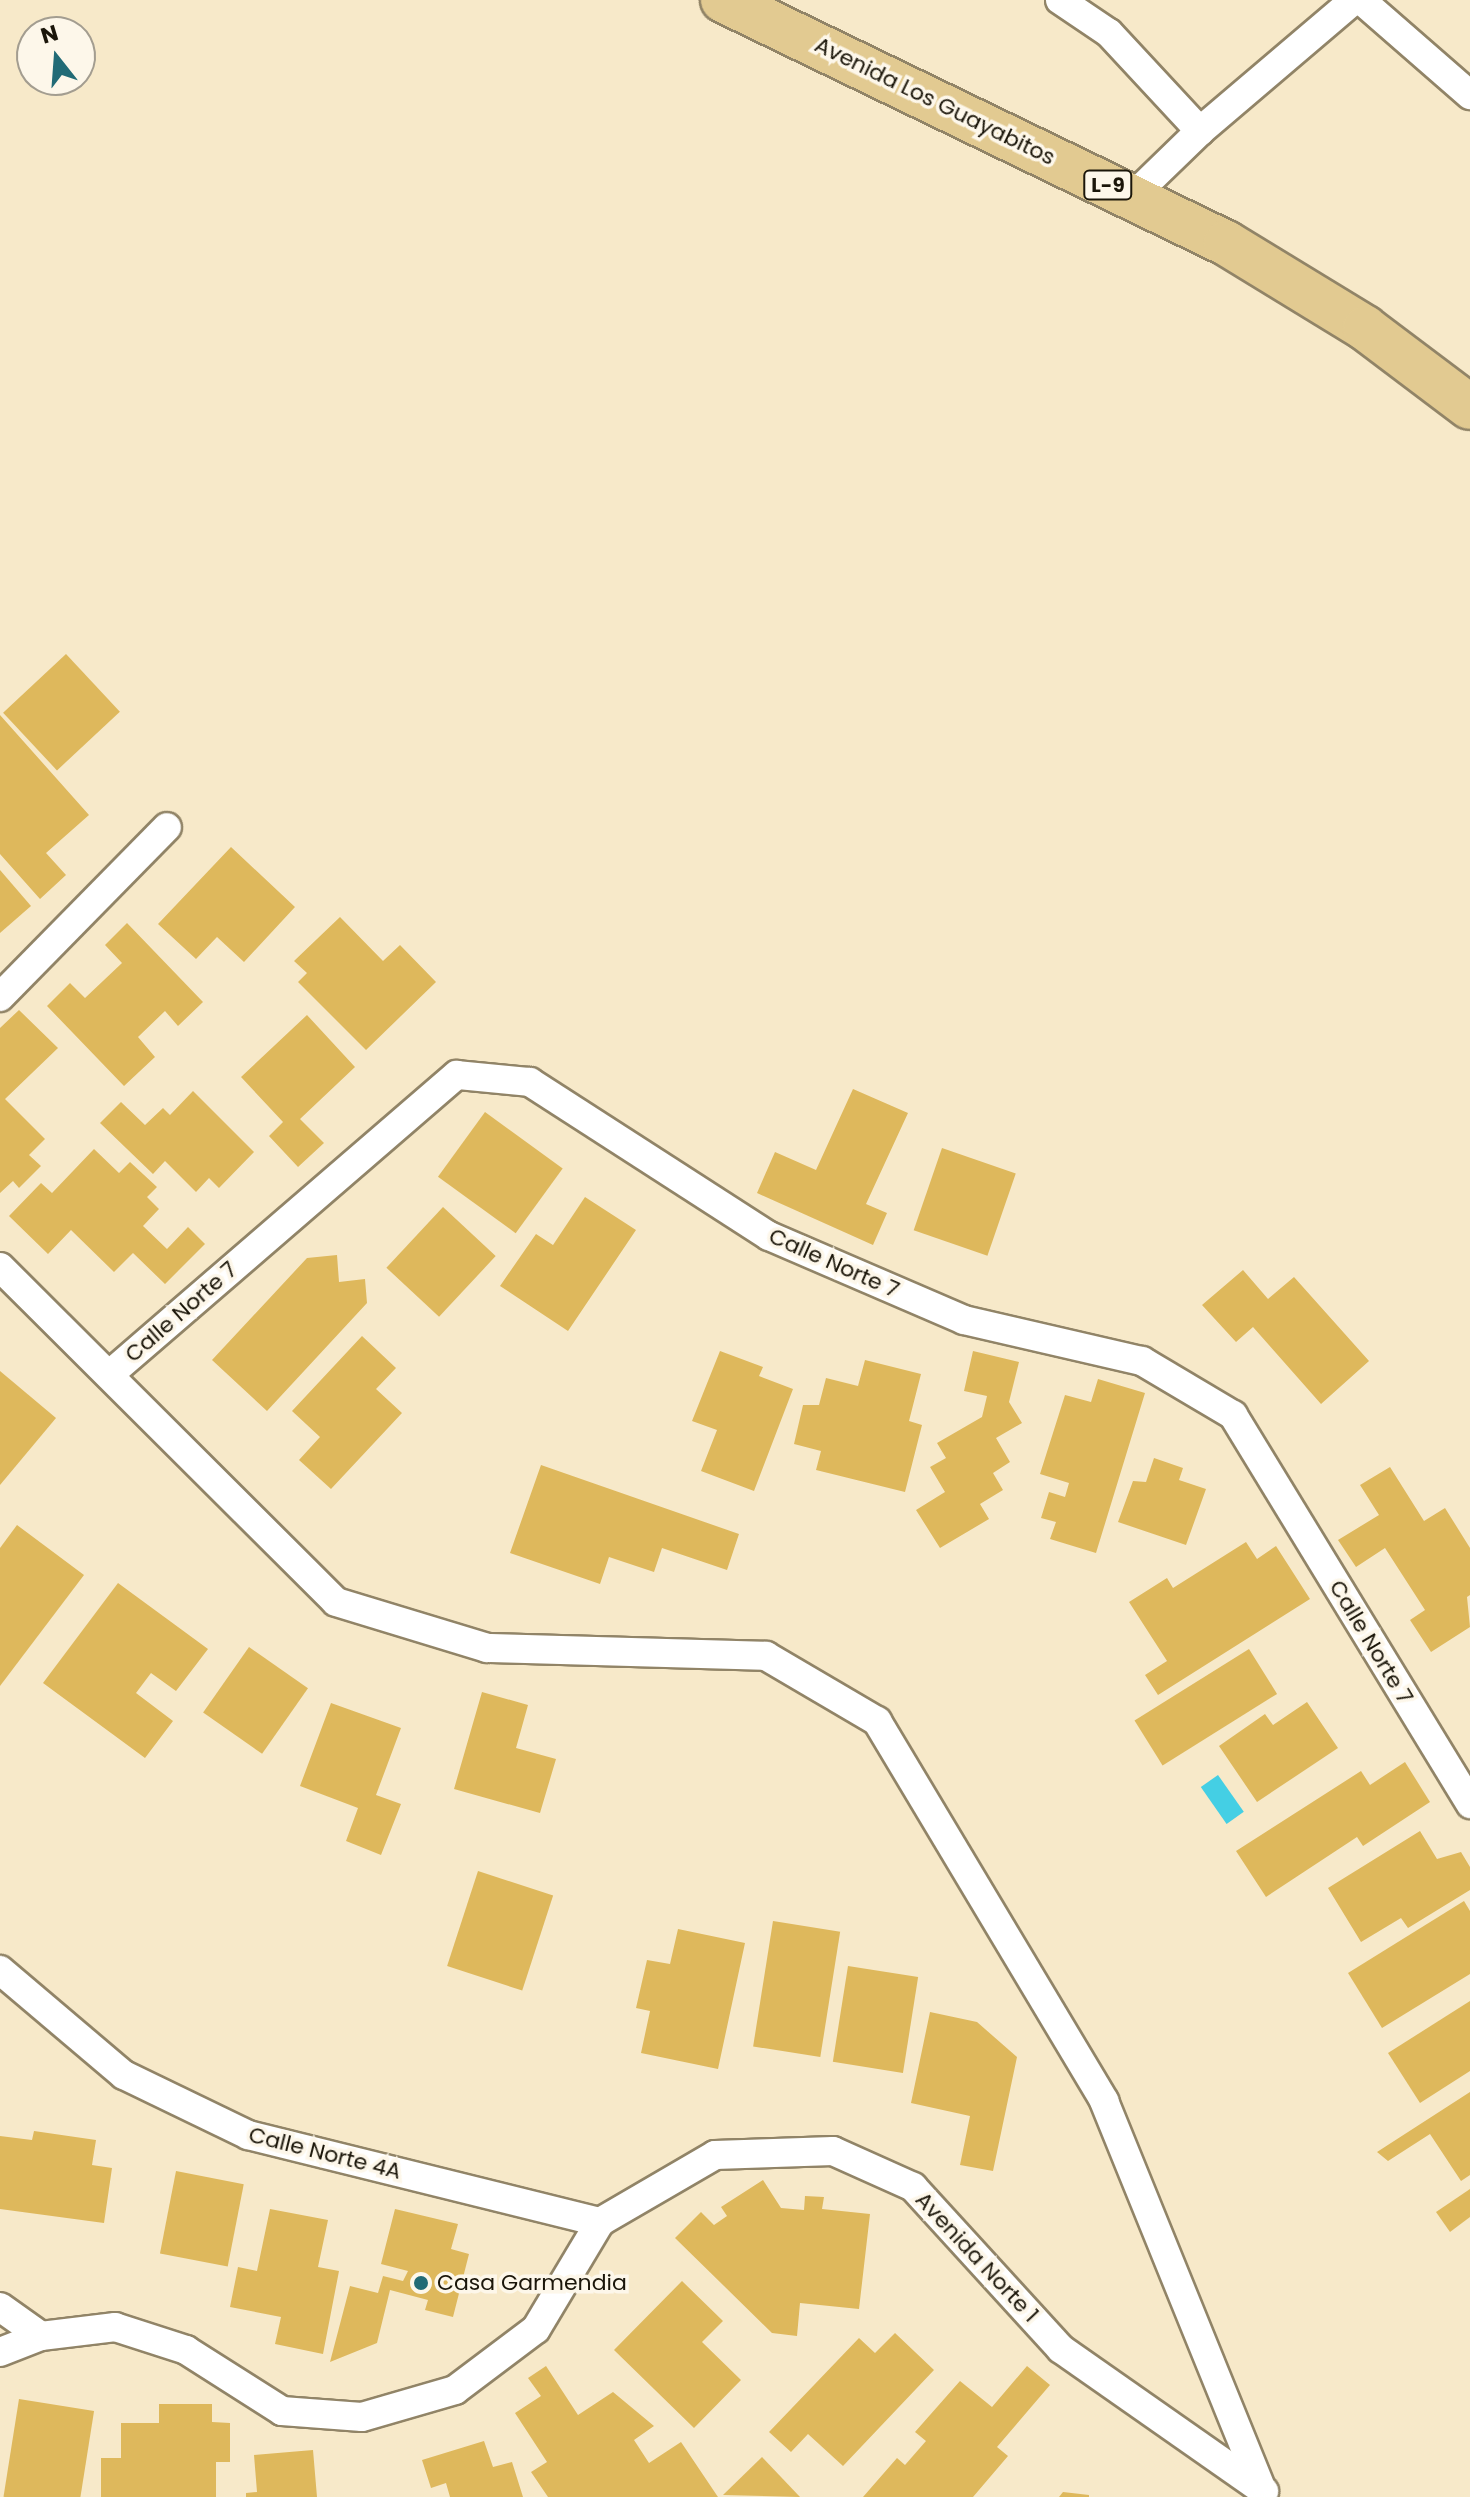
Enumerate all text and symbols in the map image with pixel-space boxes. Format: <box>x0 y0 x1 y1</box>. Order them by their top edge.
north arrow <box>16 16 96 96</box>
text: N <box>37 17 62 52</box>
street label: Avenida Los Guayabitos <box>811 31 1059 171</box>
road number: L-9 <box>1082 169 1134 201</box>
street label: Calle Norte 7 <box>765 1223 903 1303</box>
street label: Calle Norte 7 <box>120 1256 242 1368</box>
street label: Calle Norte 7 <box>1324 1575 1418 1709</box>
street label: Calle Norte 4A <box>246 2121 404 2185</box>
street label: Avenida Norte 1 <box>910 2186 1044 2328</box>
place label: Casa Garmendia <box>437 2270 627 2296</box>
marker: Casa Garmendia <box>412 2274 430 2292</box>

